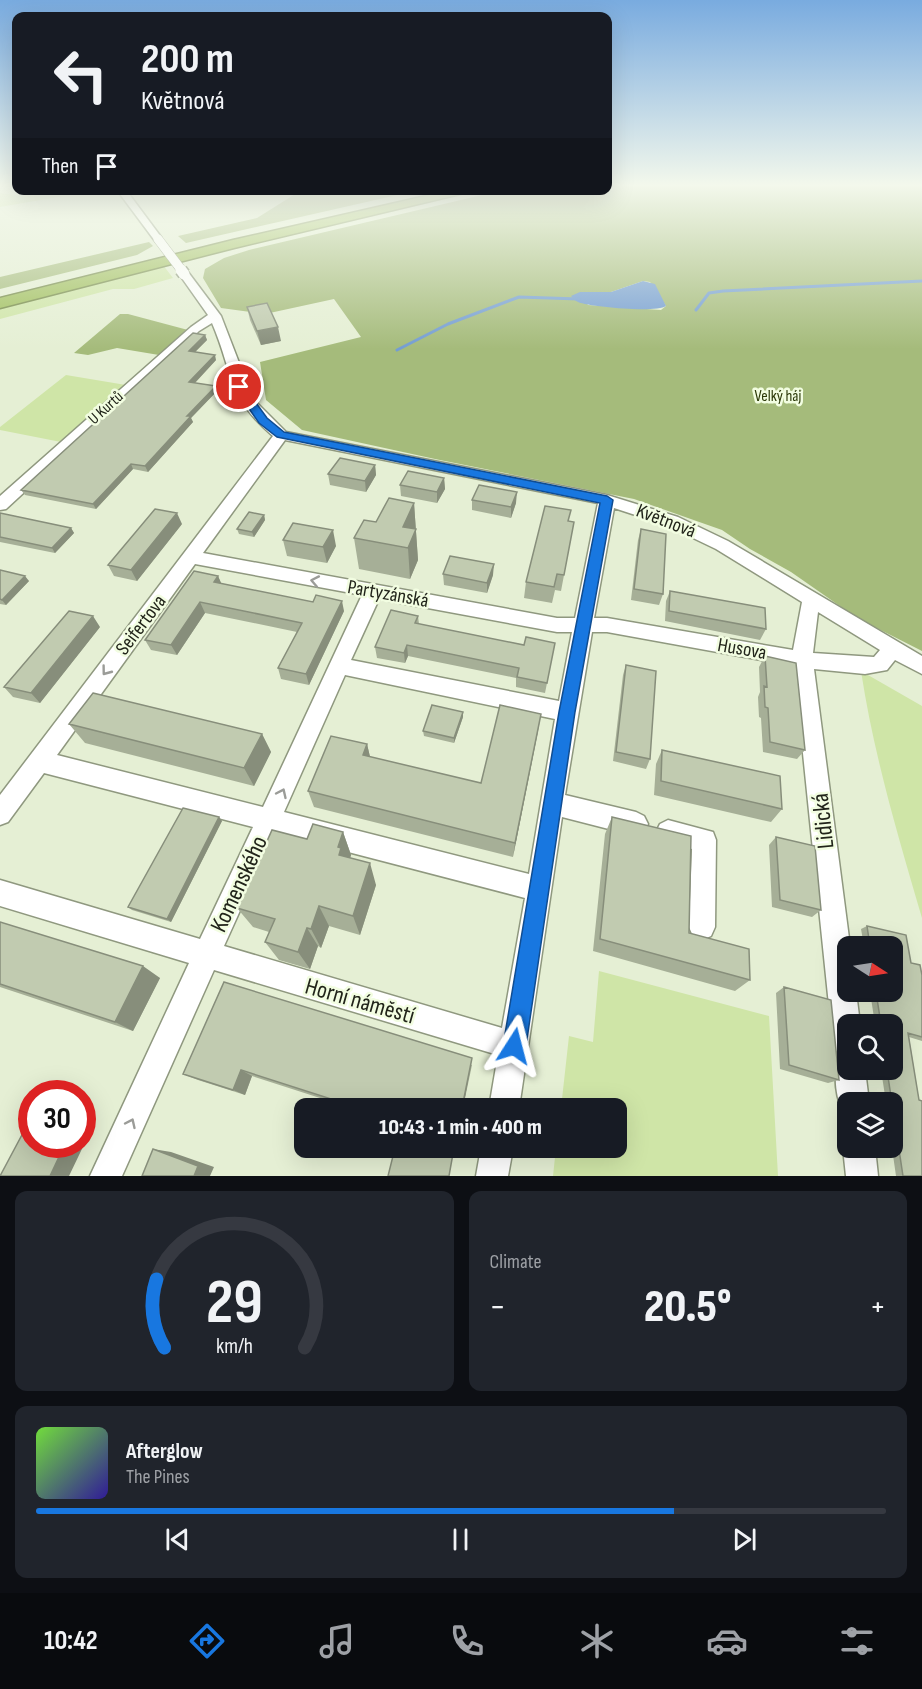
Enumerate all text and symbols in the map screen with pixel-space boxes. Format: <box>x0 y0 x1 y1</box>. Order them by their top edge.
text: 200 m <box>141 34 234 85</box>
icon: left <box>42 36 120 114</box>
text: Květnová <box>141 85 225 117</box>
icon: arrive <box>90 150 123 183</box>
text: Then <box>42 153 78 180</box>
pin <box>213 361 264 412</box>
icon: arrive <box>222 370 255 403</box>
street label: U Kurtů <box>85 387 127 429</box>
park label: Velký háj <box>755 387 802 406</box>
street label: Květnová <box>633 499 699 543</box>
one-way arrow <box>311 575 321 588</box>
street label: Partyzánská <box>346 575 430 613</box>
street label: Seifertova <box>111 590 171 660</box>
street label: Husova <box>716 633 768 665</box>
one-way arrow <box>102 665 113 676</box>
one-way arrow <box>274 788 286 799</box>
street label: Lidická <box>806 792 840 850</box>
street label: Komenského <box>204 831 274 937</box>
north arrow <box>837 936 903 1002</box>
map controls <box>837 936 903 1158</box>
street label: Horní náměstí <box>302 972 419 1031</box>
position arrow <box>482 1014 546 1078</box>
button: search <box>837 1014 903 1080</box>
speed limit sign: 30 <box>18 1080 96 1158</box>
button: layers <box>837 1092 903 1158</box>
text: 10:43 · 1 min · 400 m <box>379 1114 542 1141</box>
one-way arrow <box>123 1118 135 1129</box>
text: Climate <box>490 1250 542 1274</box>
text: 29 <box>206 1266 263 1341</box>
text: 20.5° <box>644 1280 731 1335</box>
text: − <box>490 1287 506 1327</box>
text: + <box>870 1287 886 1327</box>
text: km/h <box>216 1334 253 1359</box>
text: Afterglow <box>126 1438 203 1465</box>
text: The Pines <box>126 1465 190 1489</box>
icon: previous <box>161 1523 194 1556</box>
icon: pause <box>444 1523 477 1556</box>
icon: next <box>728 1523 761 1556</box>
icon: directions <box>186 1620 228 1662</box>
icon: music <box>316 1620 358 1662</box>
icon: phone <box>446 1620 488 1662</box>
icon: climate <box>576 1620 618 1662</box>
icon: car <box>706 1620 748 1662</box>
icon: filters <box>836 1620 878 1662</box>
text: 10:42 <box>44 1625 98 1657</box>

